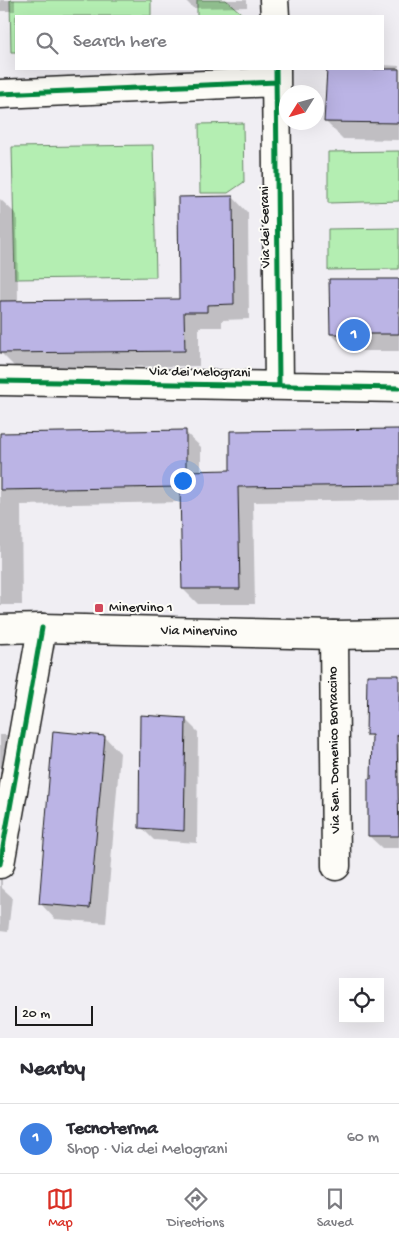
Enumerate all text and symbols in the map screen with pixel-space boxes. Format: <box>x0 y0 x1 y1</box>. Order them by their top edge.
search box <box>15 15 384 70</box>
icon: search <box>33 29 61 57</box>
text: Search here <box>73 31 167 54</box>
north arrow <box>279 85 324 130</box>
street label: Via dei Gerani <box>257 186 275 269</box>
pin: 1 <box>338 316 370 354</box>
street label: Via dei Melograni <box>148 364 251 382</box>
your location <box>170 468 196 494</box>
place label: Minervino 1 <box>109 600 173 617</box>
marker: Minervino 1 <box>93 602 105 614</box>
street label: Via Minervino <box>160 623 237 641</box>
street label: Via Sen. Domenico Borraccino <box>325 666 345 835</box>
map controls <box>339 978 384 1023</box>
button: locate <box>339 978 384 1023</box>
scale bar <box>15 1003 92 1026</box>
text: 20 m <box>22 1006 50 1023</box>
text: Nearby <box>20 1058 85 1083</box>
text: Tecnoterma <box>67 1118 158 1141</box>
text: 1 <box>33 1129 39 1148</box>
text: 60 m <box>347 1129 379 1148</box>
text: Shop · Via dei Melograni <box>67 1141 228 1160</box>
tab: Map <box>46 1185 74 1232</box>
tab: Directions <box>167 1185 224 1232</box>
tab: Saved <box>317 1185 353 1232</box>

